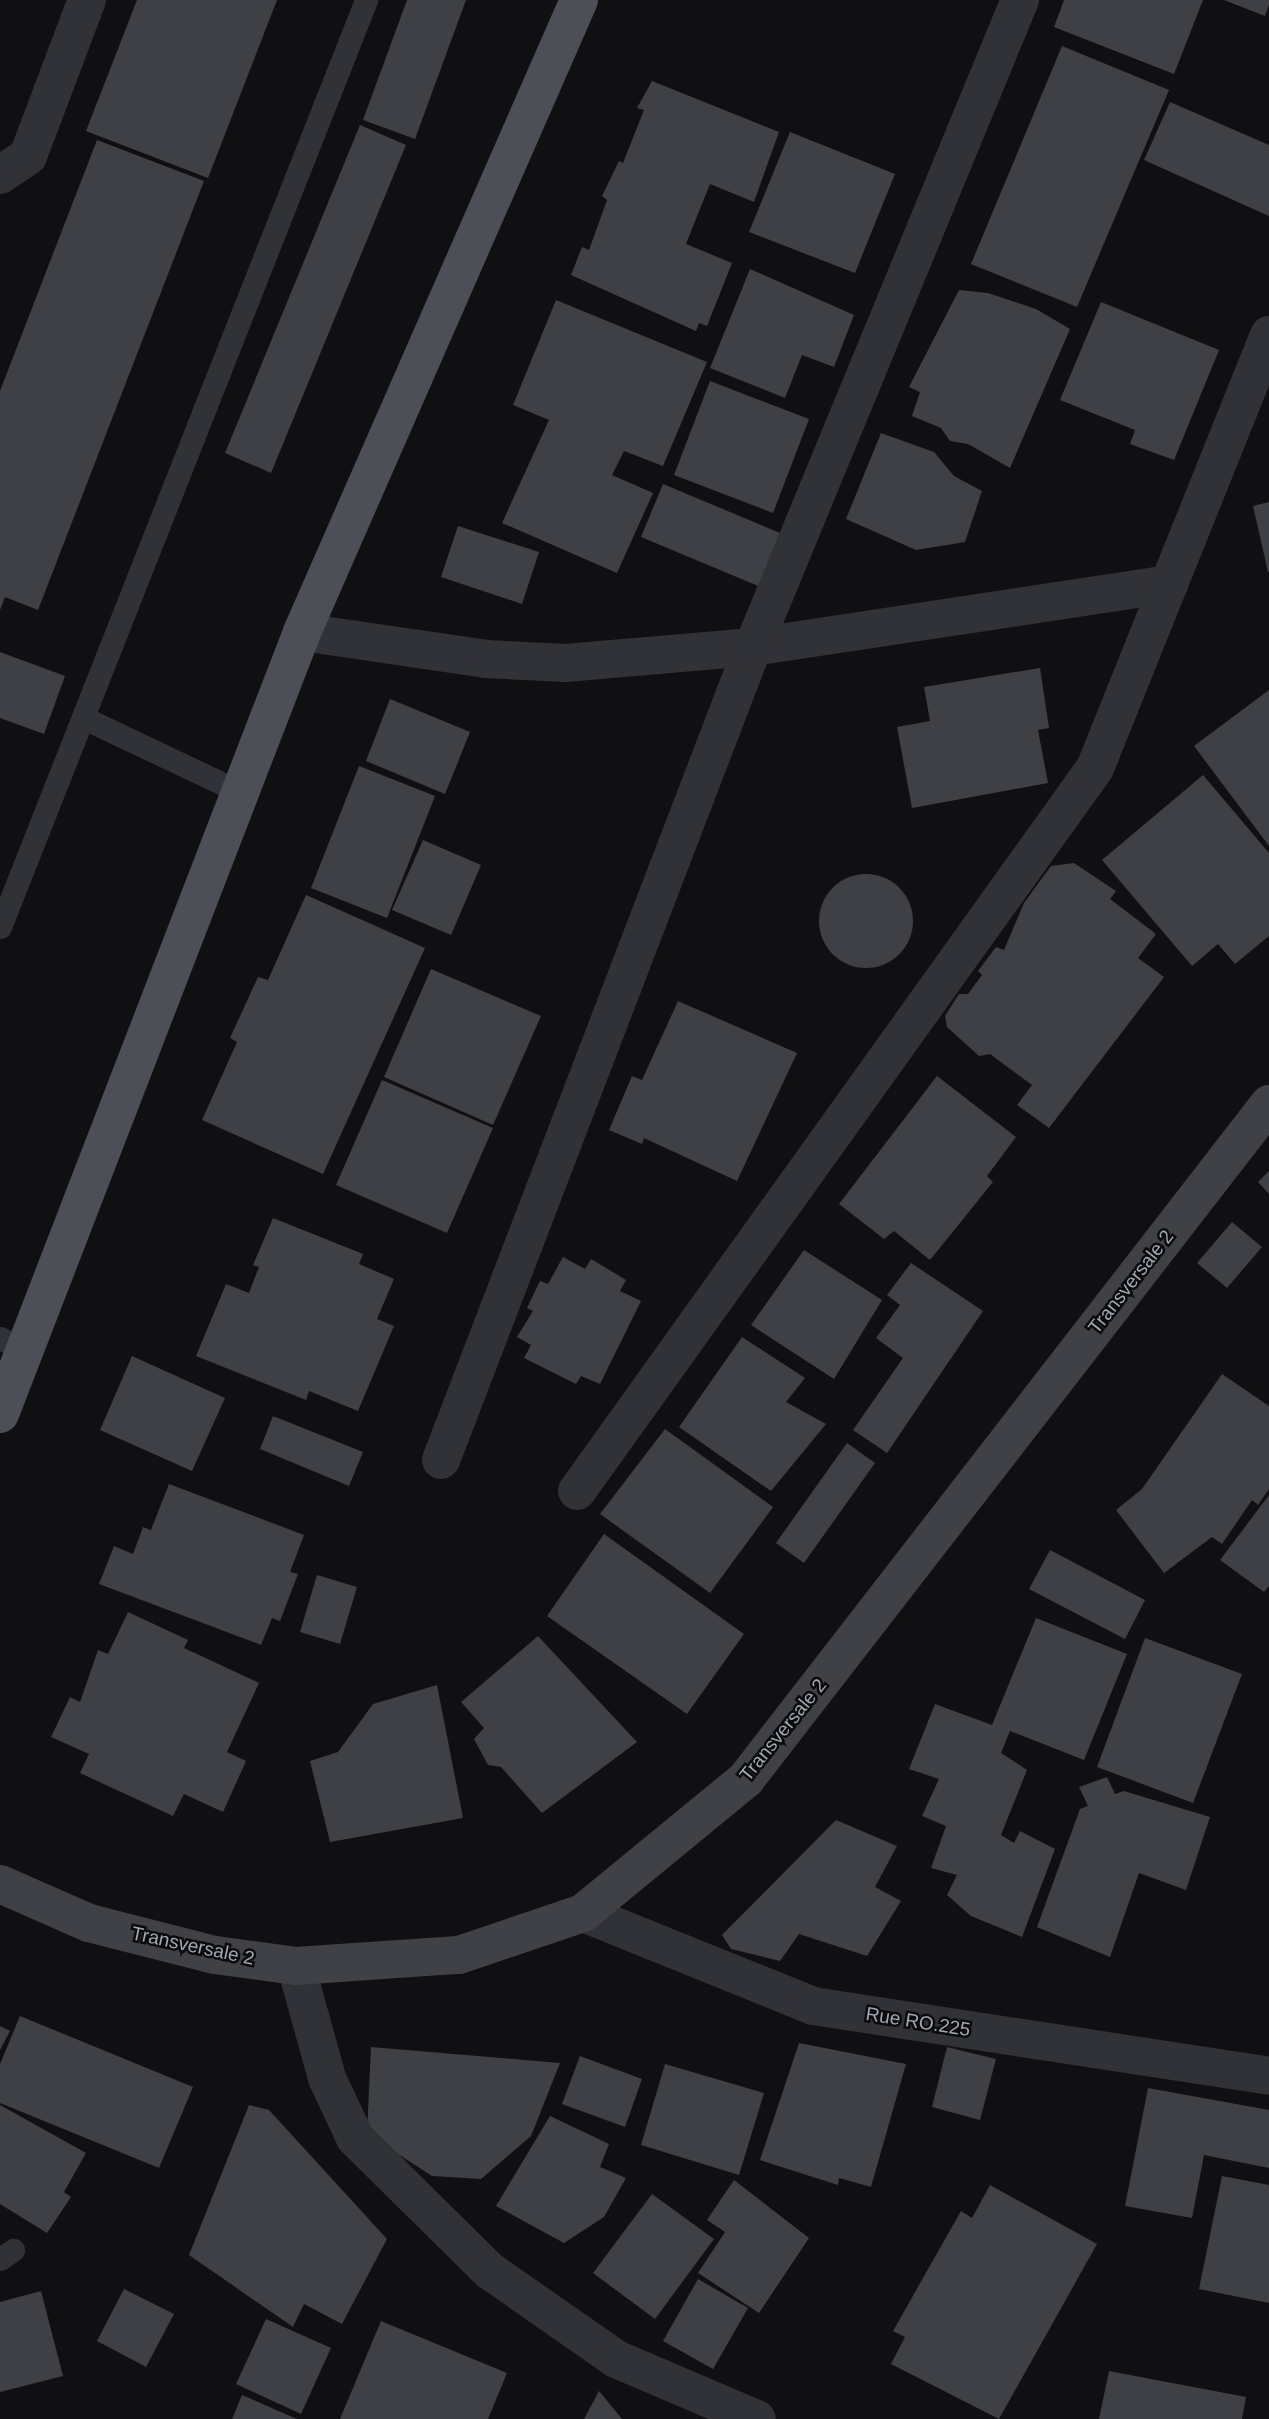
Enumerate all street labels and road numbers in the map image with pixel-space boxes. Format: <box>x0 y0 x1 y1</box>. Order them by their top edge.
street label: Transversale 2 <box>1084 1226 1178 1338</box>
street label: Transversale 2 <box>735 1674 831 1786</box>
street label: Transversale 2 <box>130 1922 256 1970</box>
street label: Rue RO.225 <box>864 2002 972 2042</box>

